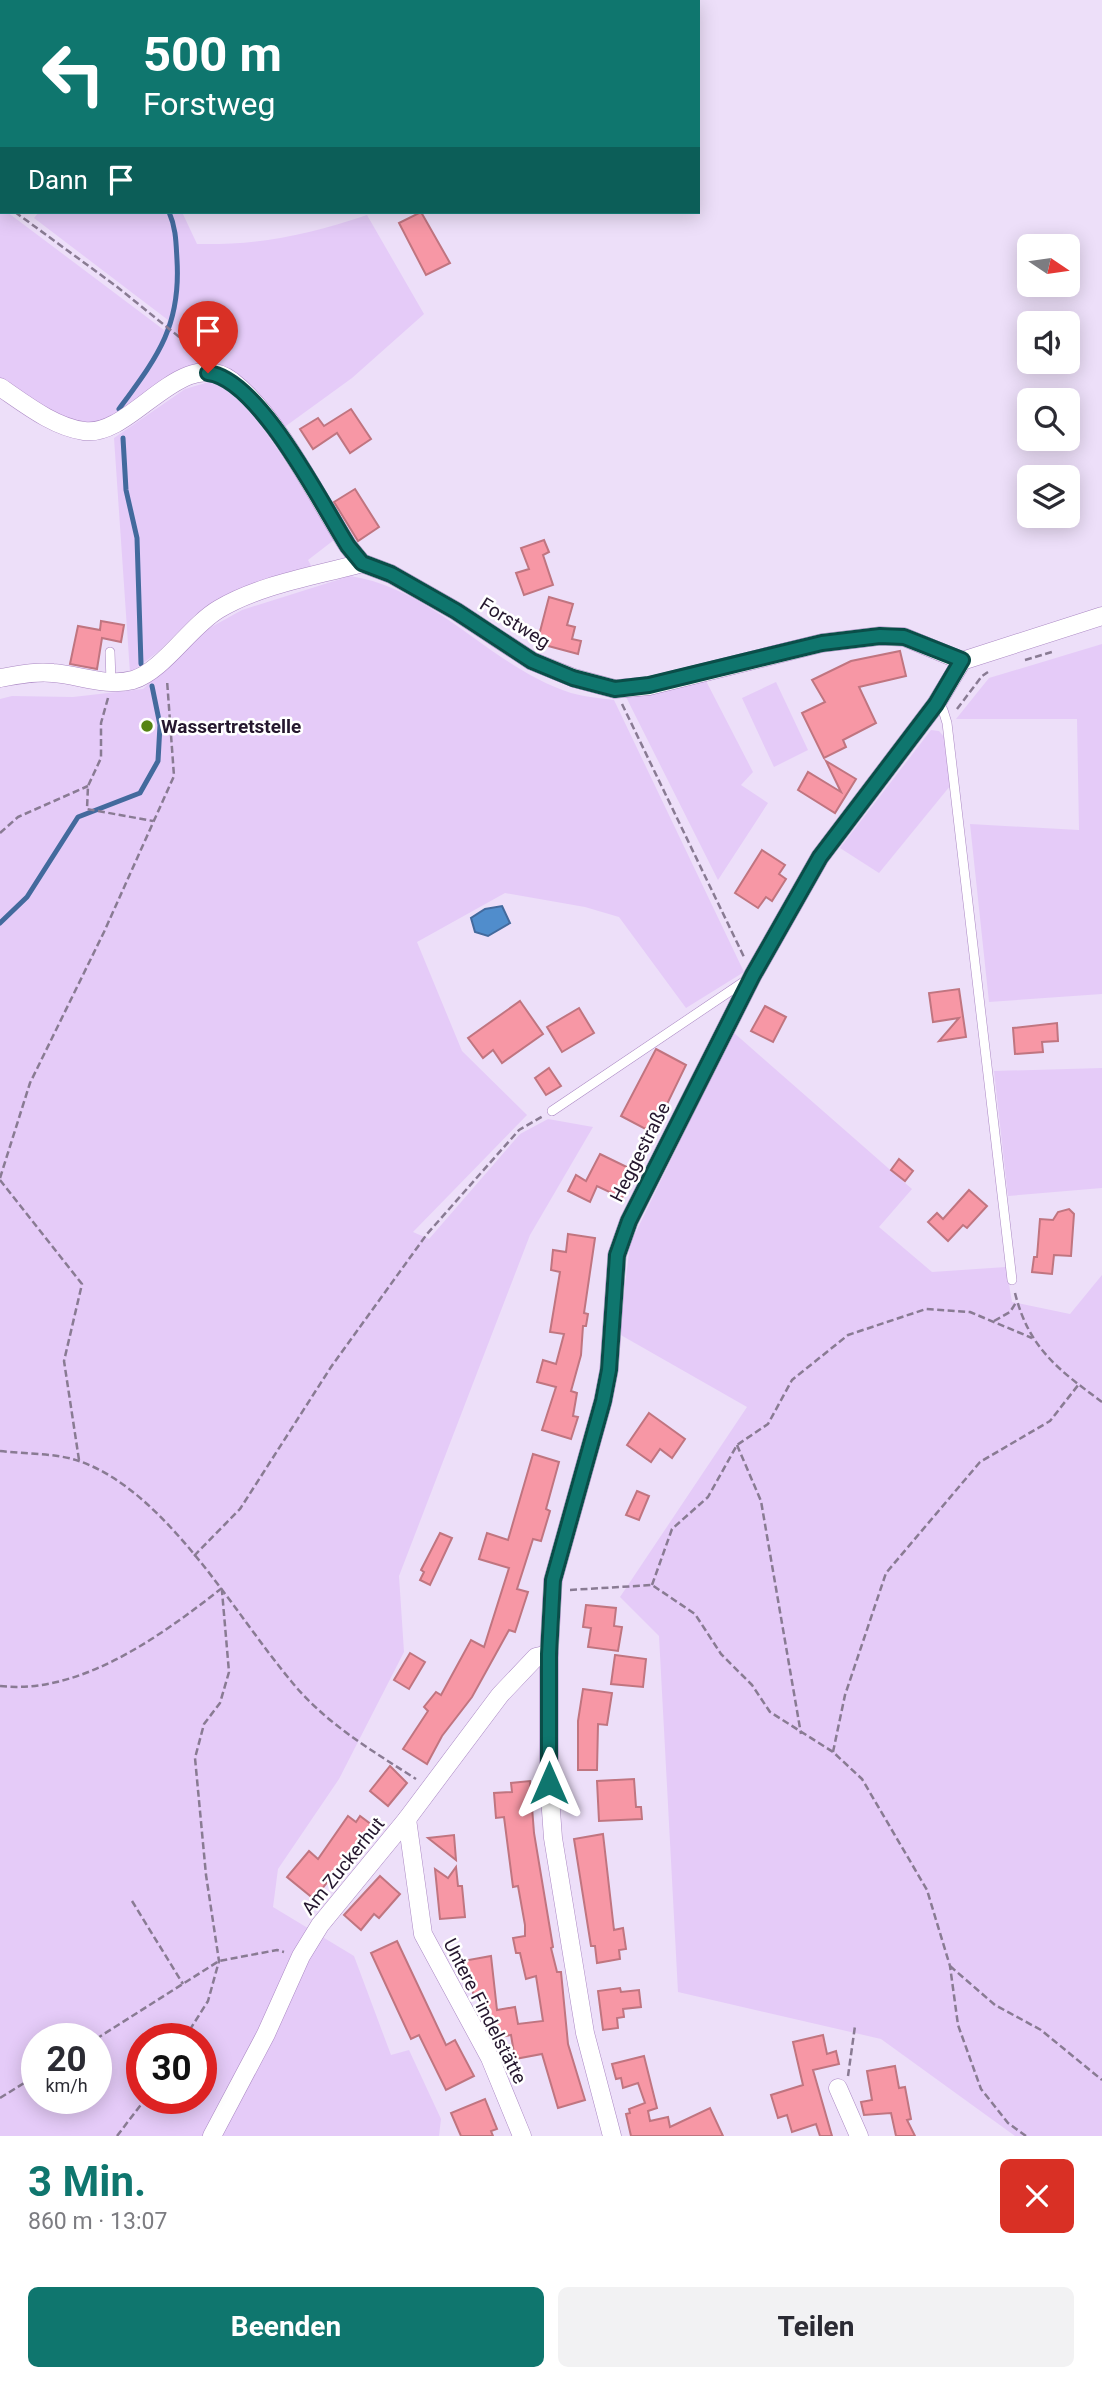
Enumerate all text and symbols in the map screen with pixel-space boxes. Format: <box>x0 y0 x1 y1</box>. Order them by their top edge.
text: 500 m <box>143 26 282 83</box>
icon: left <box>28 28 119 119</box>
text: Forstweg <box>143 85 275 123</box>
icon: arrive <box>102 161 140 199</box>
text: Dann <box>28 165 88 195</box>
north arrow <box>1017 234 1080 298</box>
map controls <box>1017 234 1080 528</box>
pin <box>178 301 238 373</box>
button: sound <box>1017 311 1080 374</box>
icon: arrive <box>189 312 227 350</box>
button: search <box>1017 388 1080 451</box>
button: layers <box>1017 465 1080 528</box>
street label: Forstweg <box>476 592 554 654</box>
place label: Wassertretstelle <box>161 715 301 738</box>
marker: Wassertretstelle <box>139 718 155 734</box>
street label: Heggestraße <box>605 1098 675 1206</box>
position arrow <box>512 1746 586 1820</box>
street label: Am Zuckerhut <box>297 1813 389 1919</box>
street label: Untere Findelstätte <box>438 1934 532 2088</box>
speed limit sign: 30 <box>126 2023 217 2114</box>
text: 20 <box>46 2039 87 2080</box>
text: km/h <box>45 2075 88 2096</box>
text: 3 Min. <box>28 2157 146 2206</box>
button: close <box>1000 2159 1074 2233</box>
text: 860 m · 13:07 <box>28 2208 167 2235</box>
button: Beenden <box>28 2287 544 2367</box>
button: Teilen <box>558 2287 1074 2367</box>

